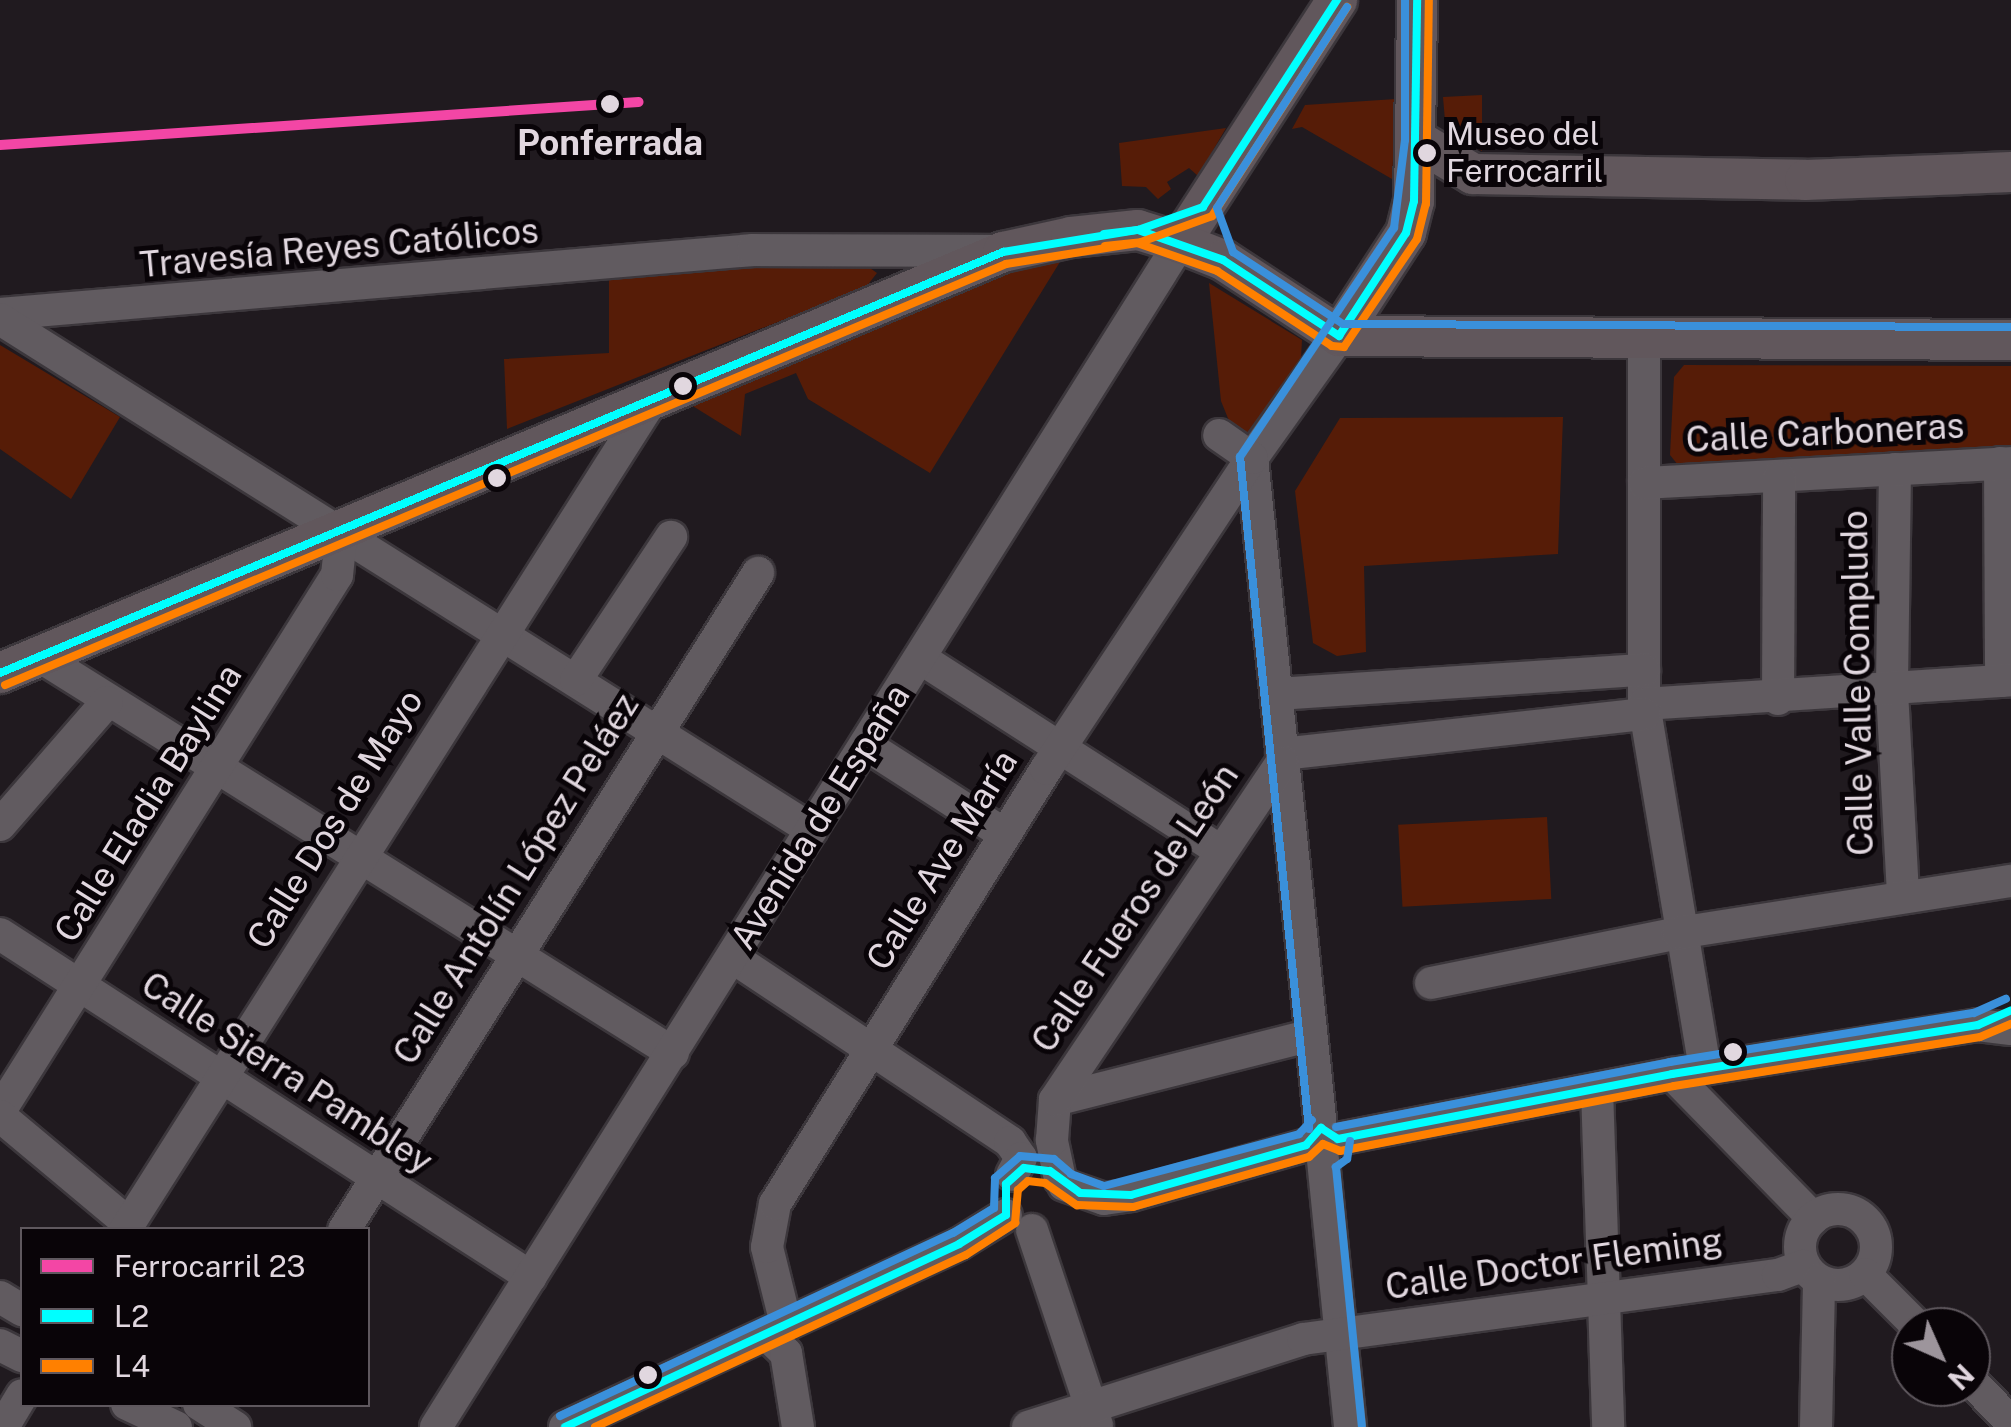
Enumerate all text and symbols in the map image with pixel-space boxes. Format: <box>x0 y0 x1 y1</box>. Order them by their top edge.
marker: Ponferrada <box>597 91 623 117</box>
place label: Museo del Ferrocarril <box>1446 116 1603 191</box>
place label: Ponferrada <box>517 122 703 164</box>
marker: Museo del Ferrocarril <box>1417 143 1437 163</box>
street label: Travesía Reyes Católicos <box>138 210 540 286</box>
unlabelled marker <box>673 376 693 396</box>
street label: Calle Carboneras <box>1685 405 1965 461</box>
unlabelled marker <box>487 468 507 488</box>
street label: Calle Valle Compludo <box>1834 509 1882 857</box>
street label: Calle Eladia Baylina <box>45 656 251 950</box>
street label: Avenida de España <box>721 676 919 958</box>
street label: Calle Dos de Mayo <box>238 681 432 957</box>
street label: Calle Antolín López Peláez <box>384 686 648 1072</box>
street label: Calle Ave María <box>858 742 1026 978</box>
street label: Calle Fueros de León <box>1023 755 1247 1061</box>
street label: Calle Sierra Pambley <box>134 963 440 1183</box>
unlabelled marker <box>1723 1042 1743 1062</box>
street label: Calle Doctor Fleming <box>1383 1220 1725 1308</box>
legend <box>20 1227 370 1407</box>
text: Ferrocarril 23 <box>114 1248 305 1284</box>
text: L2 <box>114 1298 149 1334</box>
north arrow <box>1891 1307 1991 1407</box>
text: L4 <box>114 1348 150 1384</box>
text: N <box>1942 1358 1981 1397</box>
unlabelled marker <box>638 1365 658 1385</box>

